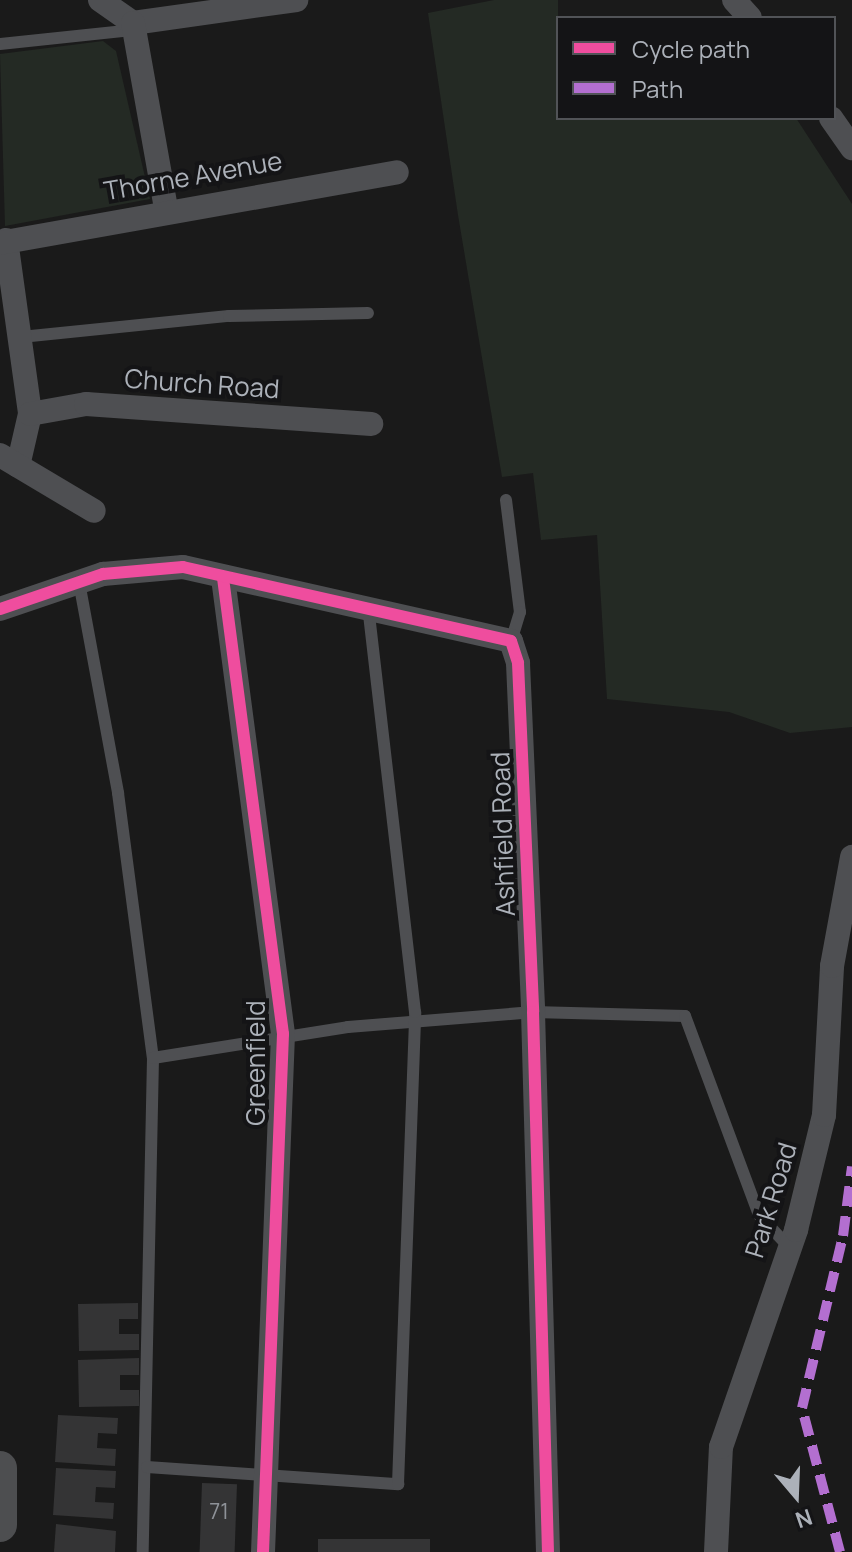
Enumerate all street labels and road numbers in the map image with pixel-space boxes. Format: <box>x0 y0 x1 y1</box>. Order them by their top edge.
street label: Thorne Avenue <box>101 145 285 207</box>
street label: Church Road <box>123 363 281 405</box>
street label: Ashfield Road <box>485 751 521 917</box>
street label: Greenfield <box>240 1000 272 1126</box>
street label: Park Road <box>739 1139 803 1261</box>

